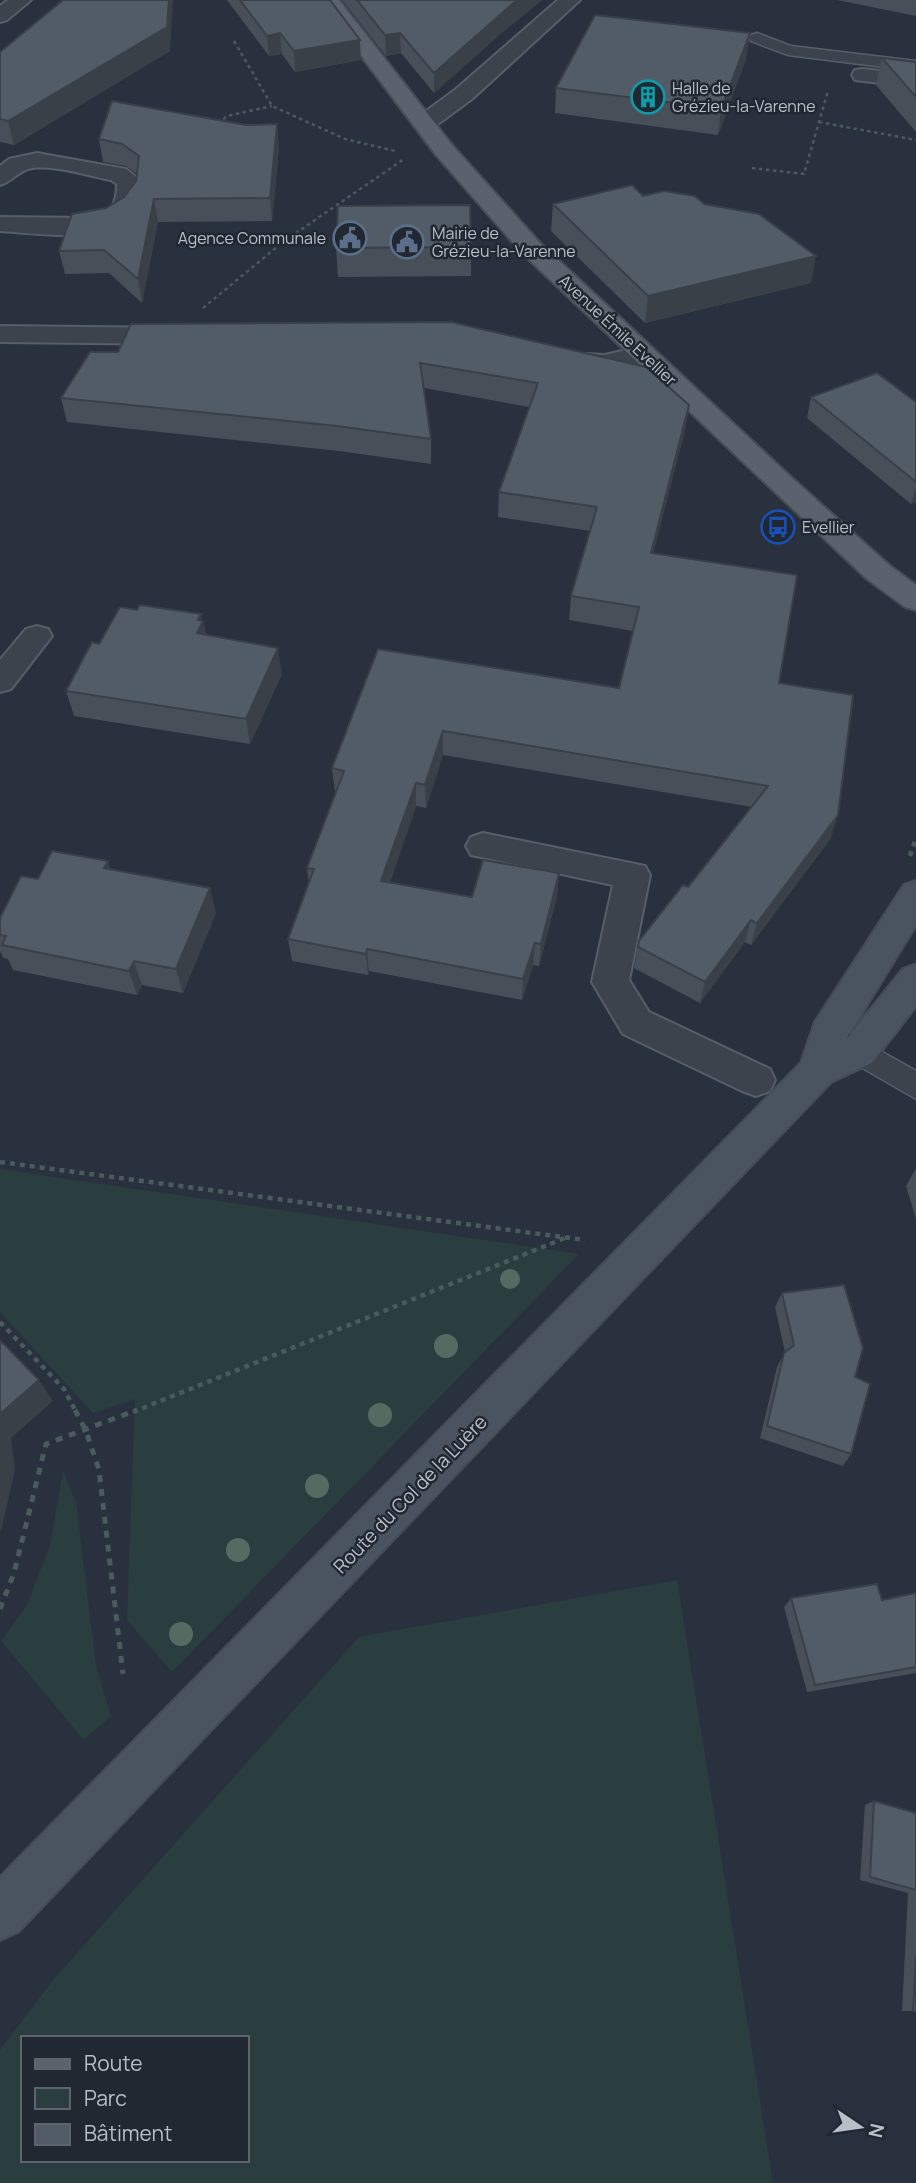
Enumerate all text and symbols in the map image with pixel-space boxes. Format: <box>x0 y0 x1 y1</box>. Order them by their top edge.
place label: Halle de Grézieu-la-Varenne <box>672 77 816 117</box>
building icon: Halle de Grézieu-la-Varenne <box>629 78 667 116</box>
public building icon: Agence Communale <box>331 219 369 257</box>
place label: Mairie de Grézieu-la-Varenne <box>432 222 576 262</box>
public building icon: Mairie de Grézieu-la-Varenne <box>388 223 426 261</box>
place label: Agence Communale <box>178 227 326 249</box>
street label: Avenue Émile Evellier <box>554 270 682 390</box>
bus stop icon: Evellier <box>759 508 797 546</box>
place label: Evellier <box>802 516 855 538</box>
street label: Route du Col de la Luère <box>327 1409 493 1579</box>
legend <box>21 2036 248 2162</box>
text: Route <box>84 2049 142 2077</box>
text: Parc <box>84 2084 127 2112</box>
north arrow <box>825 2092 895 2162</box>
text: Bâtiment <box>84 2119 172 2147</box>
text: N <box>862 2121 891 2140</box>

